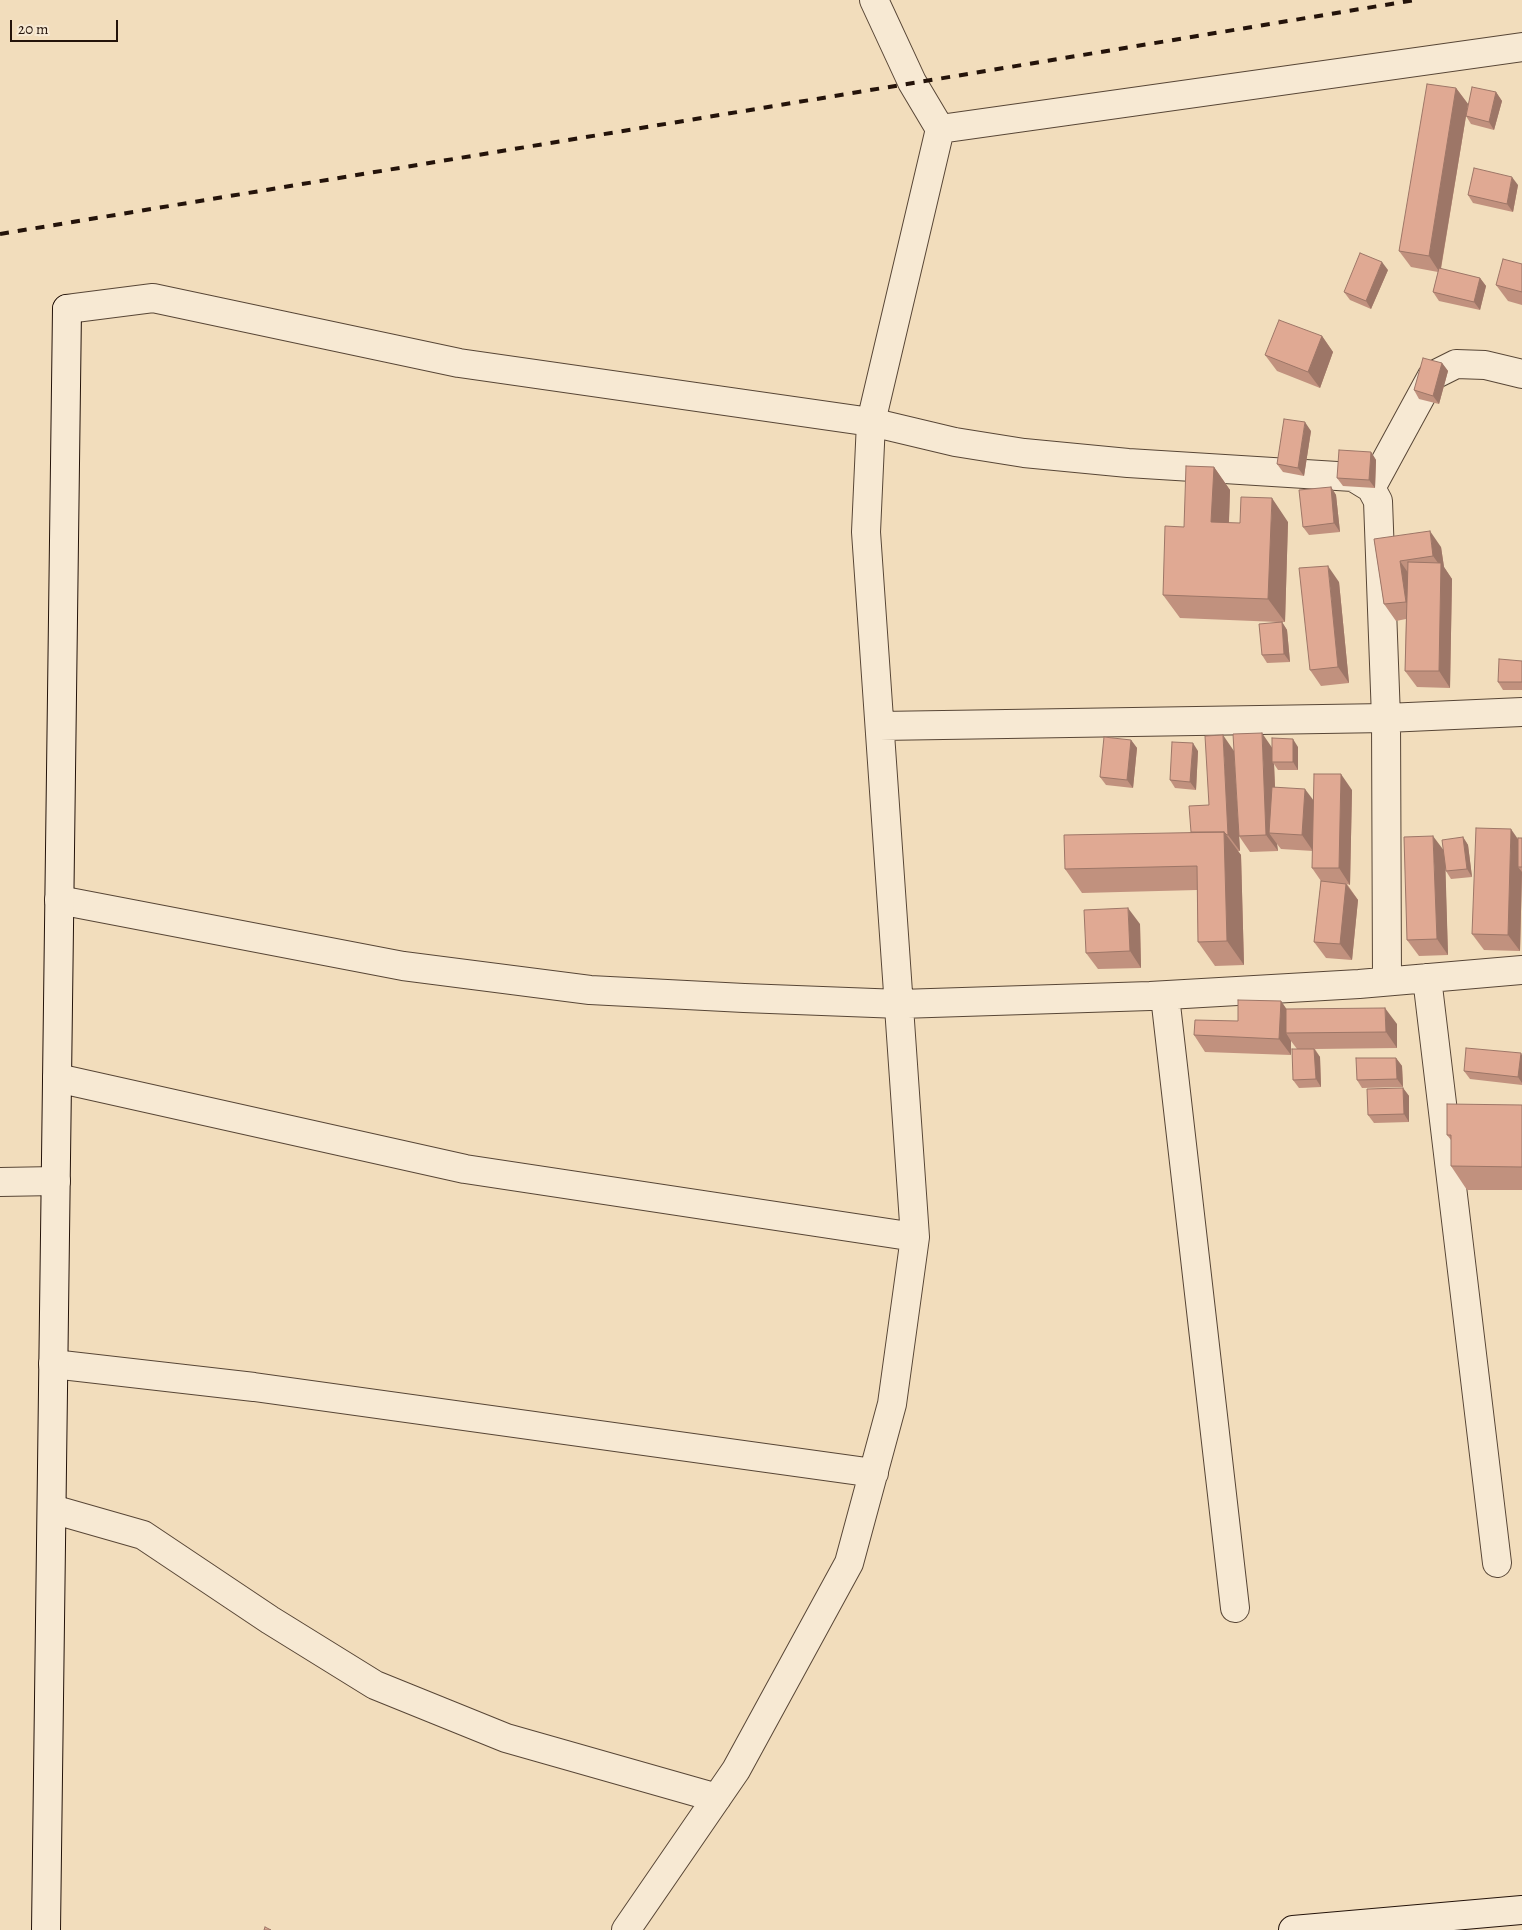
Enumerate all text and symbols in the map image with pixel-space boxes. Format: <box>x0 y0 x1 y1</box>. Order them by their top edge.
scale bar <box>12 10 120 42</box>
text: 20 m <box>18 19 49 39</box>

